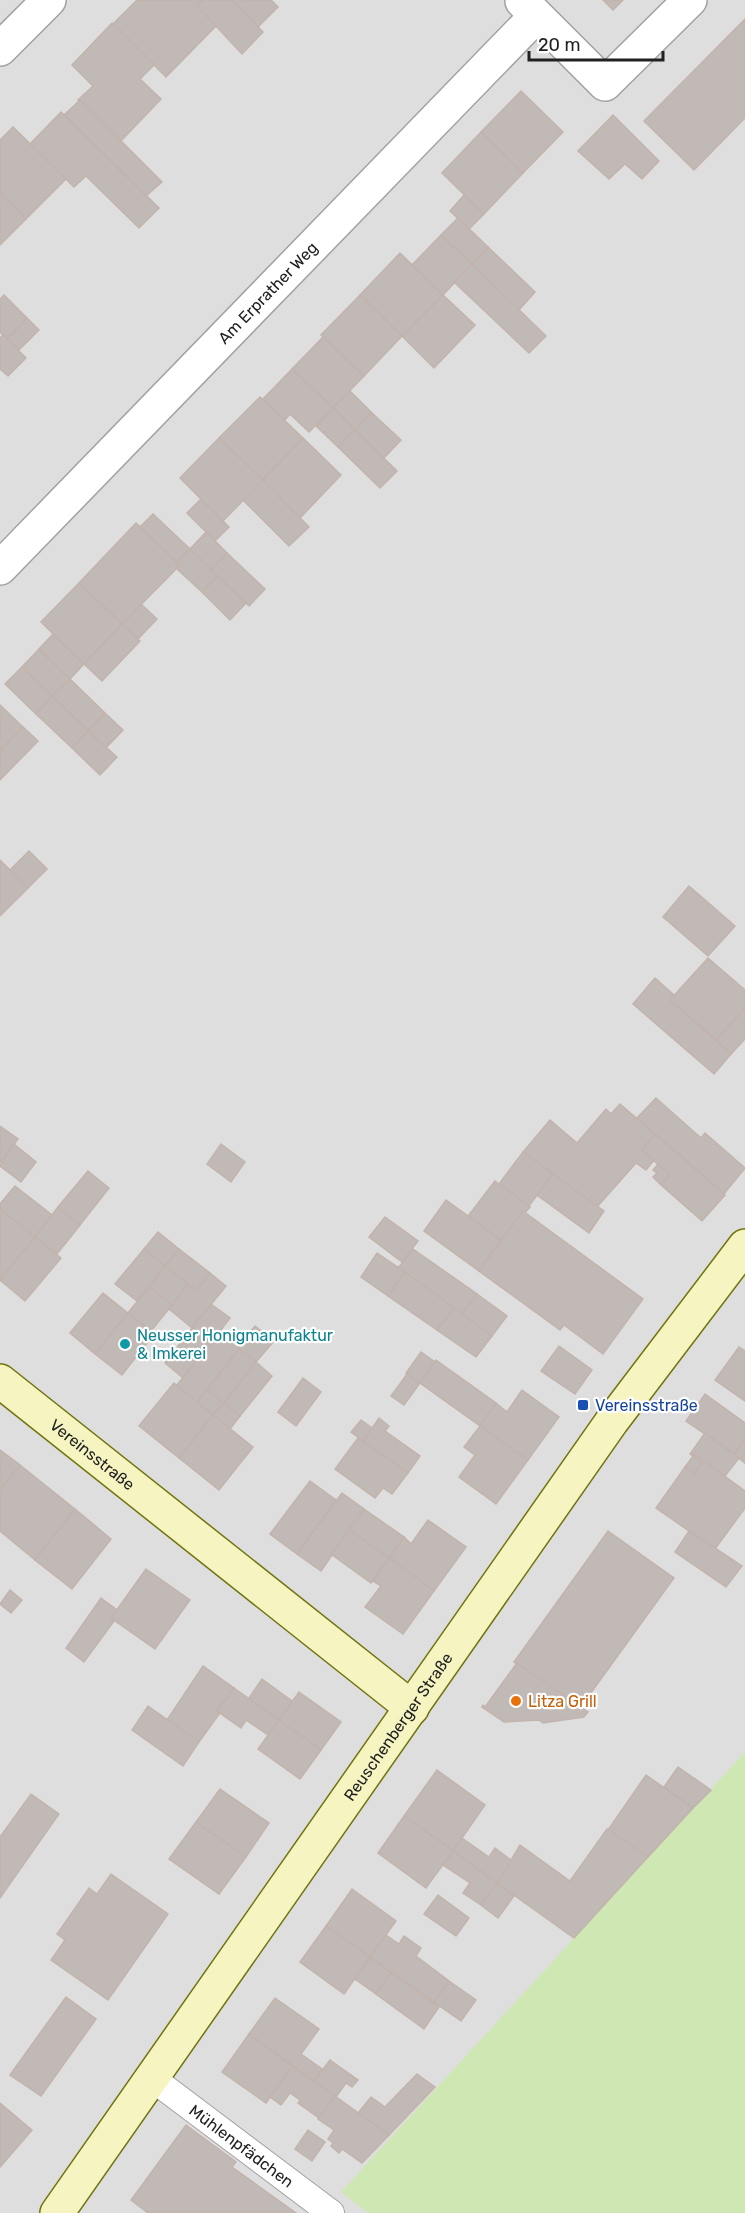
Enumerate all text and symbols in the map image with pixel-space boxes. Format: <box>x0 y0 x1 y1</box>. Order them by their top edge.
scale bar <box>529 24 662 62</box>
text: 20 m <box>538 34 580 56</box>
street label: Am Erprather Weg <box>214 238 321 347</box>
place label: Neusser Honigmanufaktur & Imkerei <box>137 1326 333 1363</box>
marker: Neusser Honigmanufaktur & Imkerei <box>118 1337 132 1351</box>
place label: Vereinsstraße <box>595 1396 698 1415</box>
marker: Vereinsstraße <box>576 1398 590 1412</box>
street label: Vereinsstraße <box>46 1415 139 1494</box>
street label: Reuschenberger Straße <box>339 1649 456 1804</box>
place label: Litza Grill <box>528 1692 597 1711</box>
marker: Litza Grill <box>509 1694 523 1708</box>
street label: Mühlenpfädchen <box>186 2100 298 2191</box>

